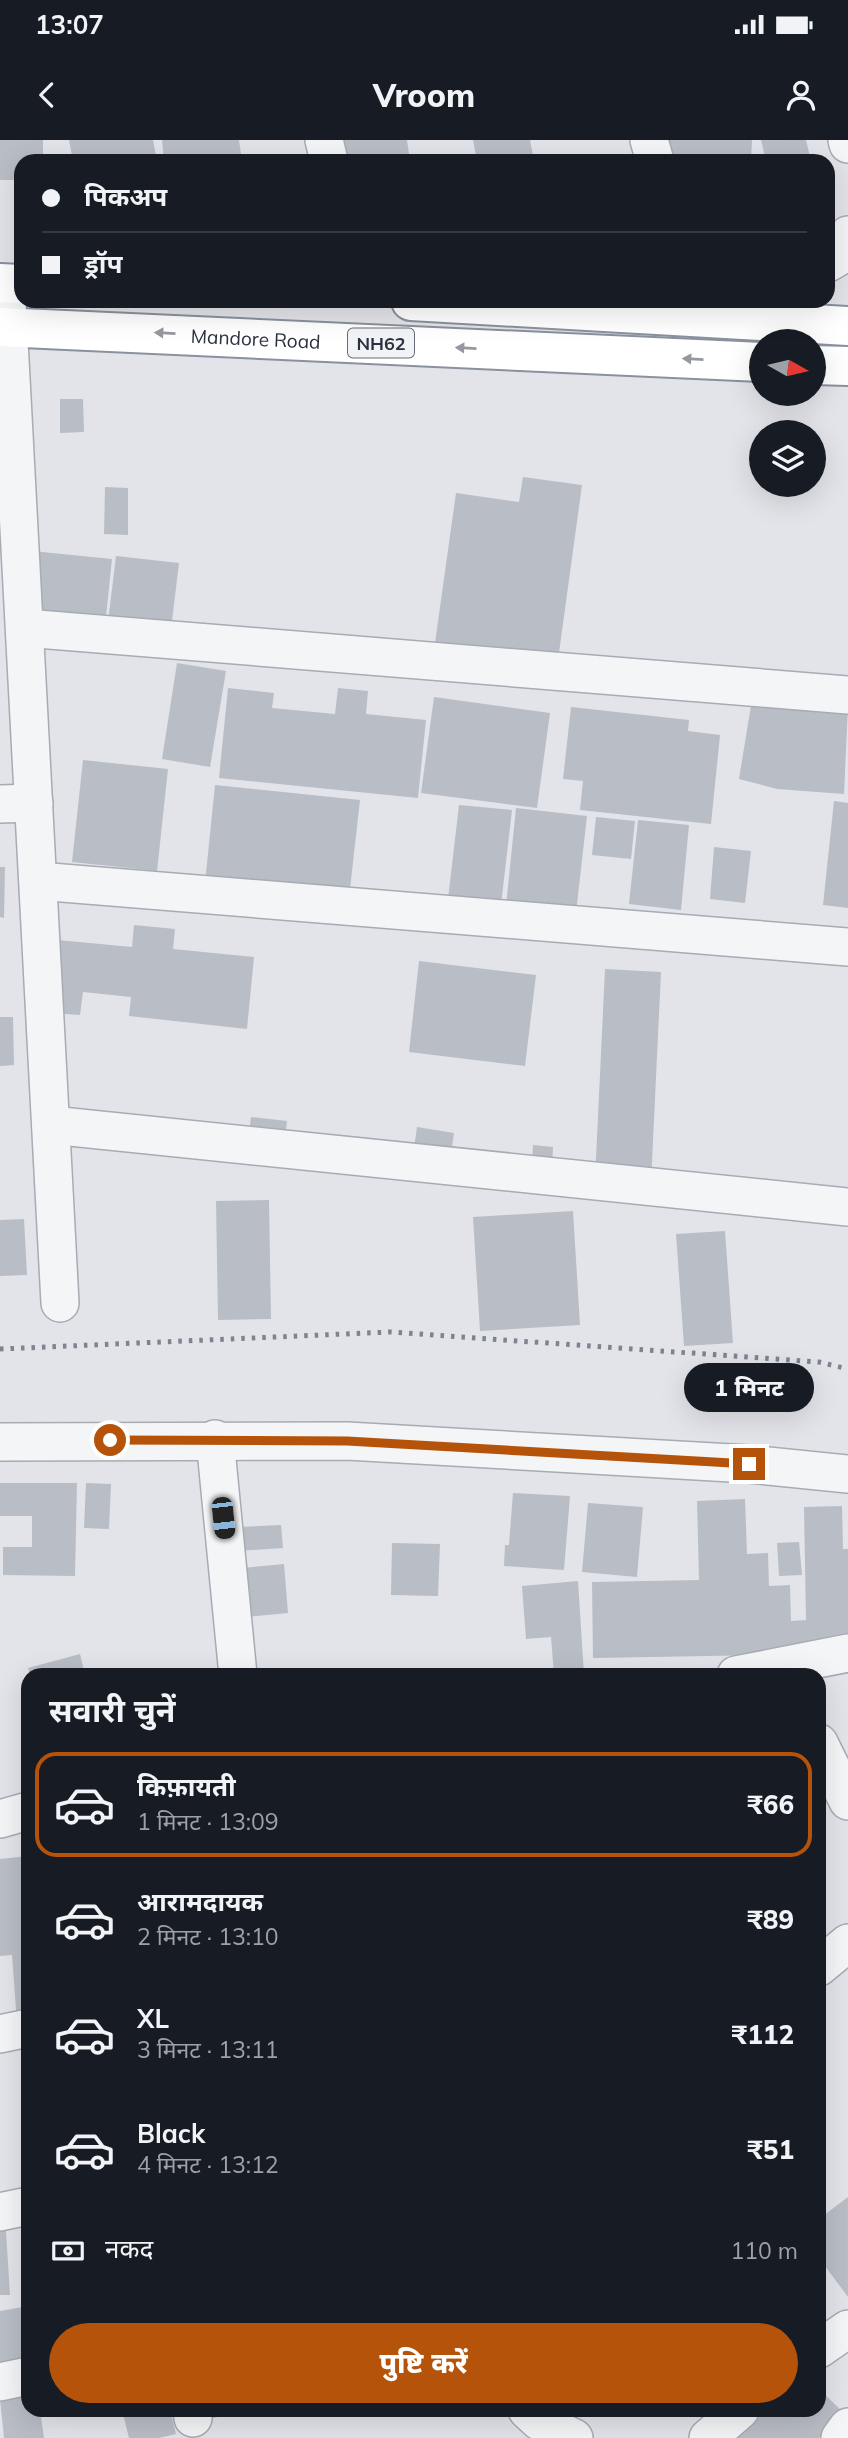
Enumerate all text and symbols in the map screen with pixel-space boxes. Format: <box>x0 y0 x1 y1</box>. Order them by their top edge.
text: 13:07 <box>35 8 104 41</box>
text: Vroom <box>373 75 475 115</box>
icon: back <box>28 76 66 114</box>
icon: person <box>782 76 820 114</box>
text: पिकअप <box>84 180 167 213</box>
text: ड्रॉप <box>84 247 122 280</box>
street label: Mandore Road <box>190 324 321 354</box>
one-way arrow <box>154 327 176 338</box>
road number: NH62 <box>348 328 414 358</box>
north arrow <box>749 329 826 406</box>
map controls <box>749 329 826 497</box>
one-way arrow <box>455 342 477 353</box>
one-way arrow <box>682 353 704 364</box>
button: layers <box>749 420 826 497</box>
callout: 1 मिनट <box>684 1362 814 1412</box>
text: 1 मिनट <box>714 1373 784 1402</box>
route start <box>94 1424 126 1456</box>
route end <box>733 1448 765 1480</box>
car <box>211 1496 236 1540</box>
text: सवारी चुनें <box>49 1690 176 1730</box>
text: किफ़ायती <box>137 1770 236 1803</box>
icon: car <box>53 1773 116 1836</box>
text: ₹66 <box>747 1788 794 1821</box>
text: 1 मिनट · 13:09 <box>137 1807 279 1836</box>
text: आरामदायक <box>137 1885 263 1918</box>
icon: car <box>53 1888 116 1951</box>
text: ₹89 <box>747 1903 794 1936</box>
text: 2 मिनट · 13:10 <box>137 1922 279 1951</box>
text: XL <box>137 2002 169 2035</box>
icon: car <box>53 2003 116 2066</box>
text: ₹112 <box>732 2018 794 2051</box>
text: 3 मिनट · 13:11 <box>137 2035 279 2064</box>
text: Black <box>137 2117 205 2150</box>
icon: car <box>53 2118 116 2181</box>
text: ₹51 <box>747 2133 794 2166</box>
text: 4 मिनट · 13:12 <box>137 2150 279 2179</box>
icon: cash <box>49 2232 87 2270</box>
text: नकद <box>105 2232 153 2265</box>
text: 110 m <box>730 2236 798 2265</box>
button: पुष्टि करें <box>49 2323 798 2403</box>

